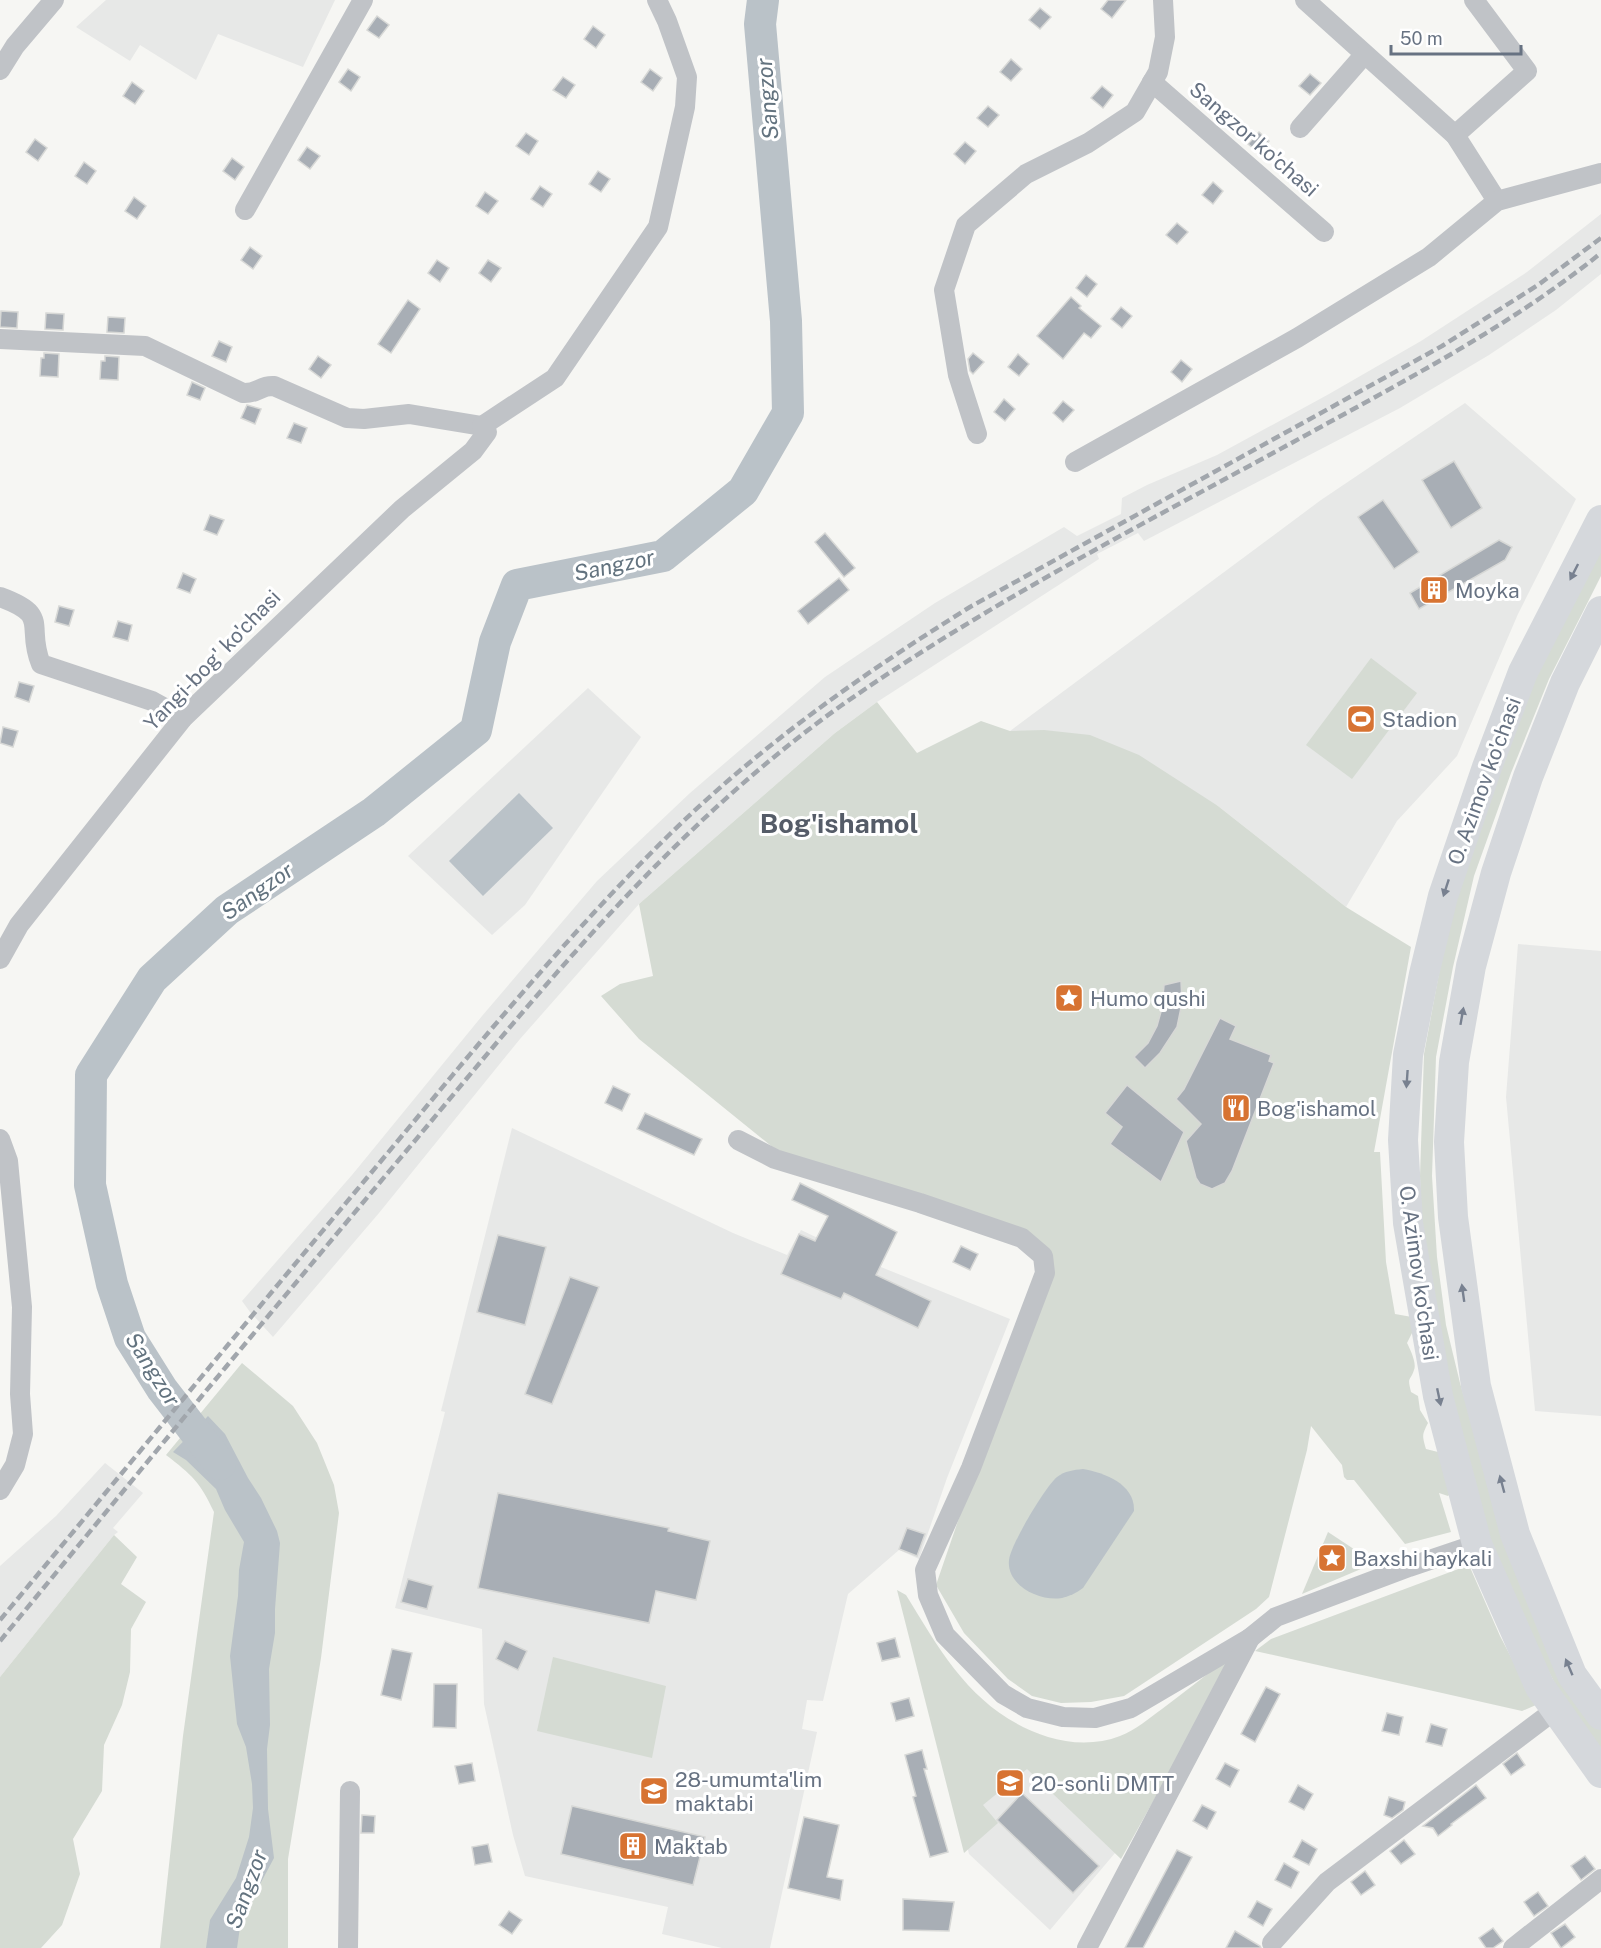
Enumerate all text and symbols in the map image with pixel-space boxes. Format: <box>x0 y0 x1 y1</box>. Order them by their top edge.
scale bar <box>1391 18 1522 56</box>
text: 50 m <box>1400 28 1443 49</box>
water label: Sangzor <box>750 56 784 141</box>
street label: Sangzor ko'chasi <box>1185 76 1323 202</box>
water label: Sangzor <box>571 544 657 586</box>
one-way arrow <box>1569 563 1579 580</box>
building icon: Moyka <box>1418 574 1450 606</box>
place label: Moyka <box>1455 578 1520 603</box>
street label: Yangi-bog' ko'chasi <box>139 585 285 735</box>
street label: O. Azimov ko'chasi <box>1442 694 1526 868</box>
sports icon: Stadion <box>1345 703 1377 735</box>
place label: Stadion <box>1382 707 1457 732</box>
district label: Bog'ishamol <box>760 807 918 839</box>
water label: Sangzor <box>216 856 299 925</box>
one-way arrow <box>1441 879 1450 897</box>
place icon: Humo qushi <box>1053 982 1085 1014</box>
place label: Humo qushi <box>1090 986 1206 1011</box>
one-way arrow <box>1458 1006 1467 1025</box>
one-way arrow <box>1402 1069 1411 1088</box>
restaurant icon: Bog'ishamol <box>1220 1092 1252 1124</box>
place label: Bog'ishamol <box>1257 1096 1376 1121</box>
street label: O. Azimov ko'chasi <box>1394 1184 1444 1362</box>
one-way arrow <box>1459 1284 1468 1303</box>
water label: Sangzor <box>120 1327 186 1411</box>
one-way arrow <box>1434 1387 1444 1406</box>
one-way arrow <box>1497 1475 1506 1493</box>
place icon: Baxshi haykali <box>1316 1542 1348 1574</box>
place label: Baxshi haykali <box>1353 1546 1492 1571</box>
one-way arrow <box>1564 1657 1574 1675</box>
place label: 28-umumta'lim maktabi <box>675 1767 822 1816</box>
school or university icon: 20-sonli DMTT <box>994 1767 1026 1799</box>
place label: 20-sonli DMTT <box>1031 1771 1174 1796</box>
school or university icon: 28-umumta'lim maktabi <box>638 1775 670 1807</box>
building icon: Maktab <box>617 1830 649 1862</box>
place label: Maktab <box>654 1834 728 1859</box>
water label: Sangzor <box>220 1845 272 1932</box>

